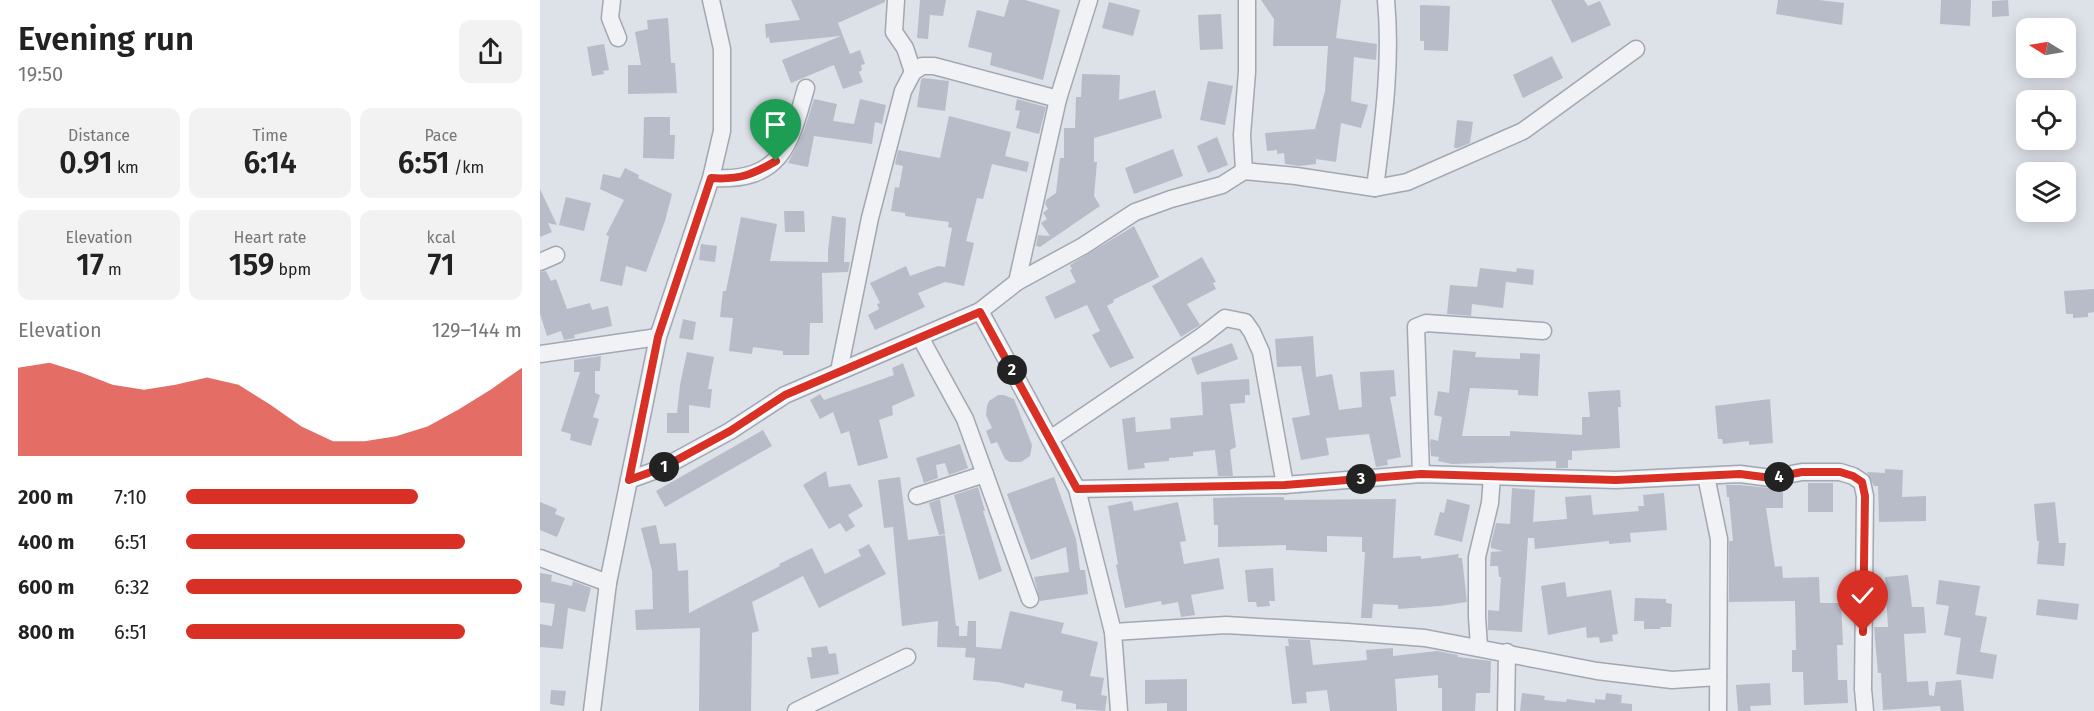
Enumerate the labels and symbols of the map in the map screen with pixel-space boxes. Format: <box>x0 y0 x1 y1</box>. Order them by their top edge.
north arrow <box>2016 18 2076 78</box>
pin <box>750 99 801 161</box>
pin: 2 <box>997 355 1027 385</box>
pin: 1 <box>649 452 679 482</box>
pin: 4 <box>1764 462 1794 492</box>
pin: 3 <box>1346 464 1376 494</box>
pin <box>1837 570 1888 632</box>

